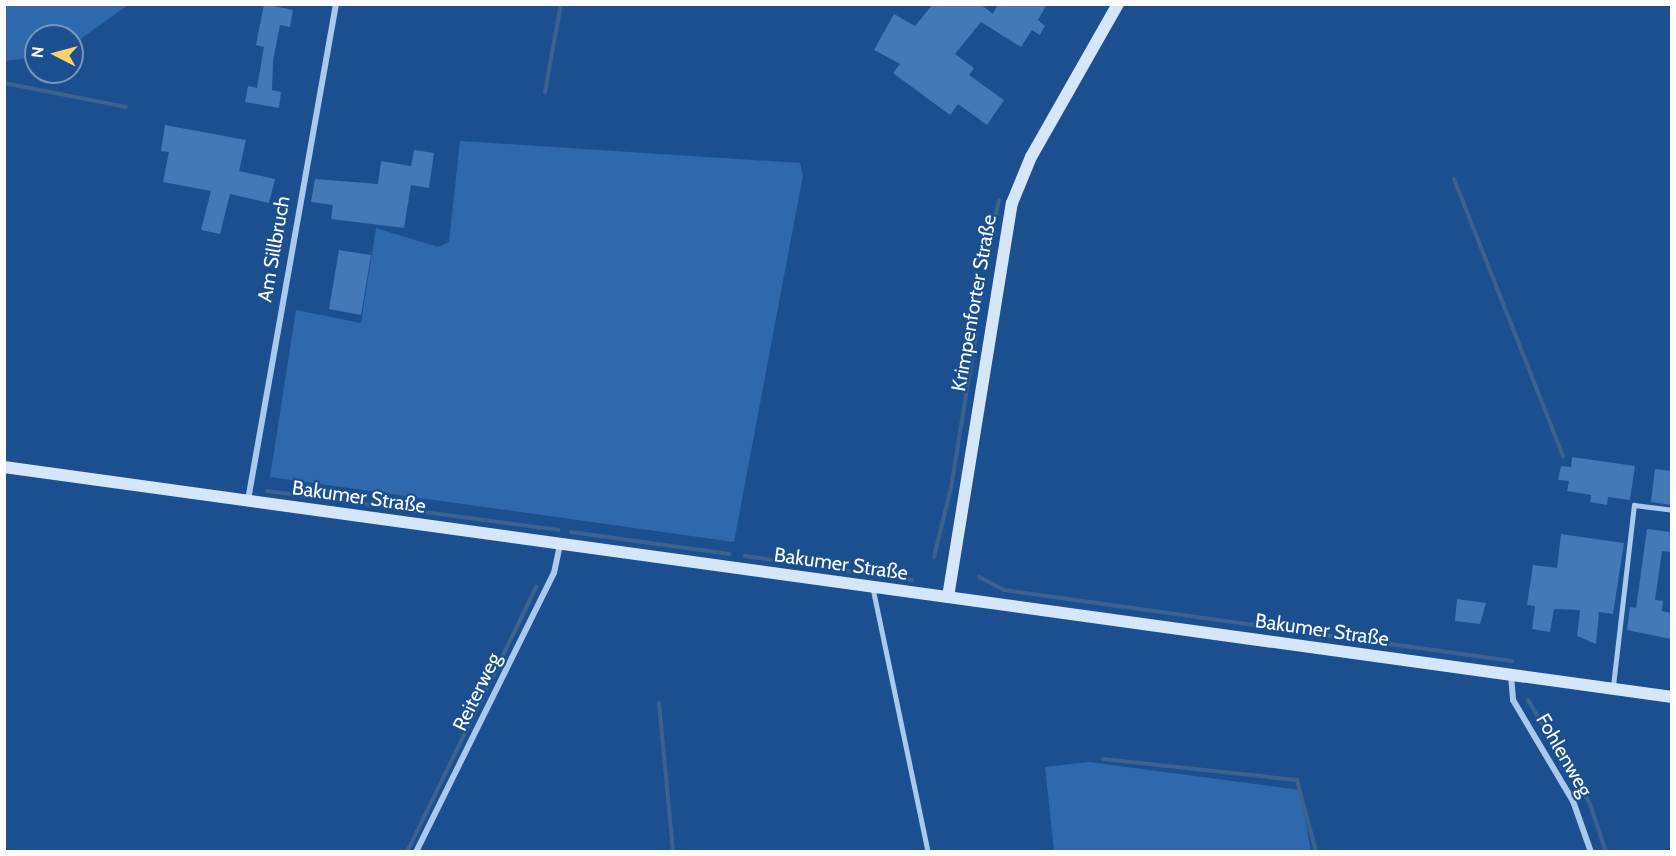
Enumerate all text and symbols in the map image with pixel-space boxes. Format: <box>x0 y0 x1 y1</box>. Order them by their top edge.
north arrow <box>24 24 84 84</box>
text: N <box>28 46 48 59</box>
street label: Am Sillbruch <box>253 194 295 304</box>
street label: Krimpenforter Straße <box>947 213 1001 393</box>
street label: Bakumer Straße <box>290 476 428 518</box>
street label: Bakumer Straße <box>772 543 910 585</box>
street label: Bakumer Straße <box>1253 609 1391 651</box>
street label: Reiterweg <box>448 649 506 735</box>
street label: Fohlenweg <box>1531 709 1597 801</box>

